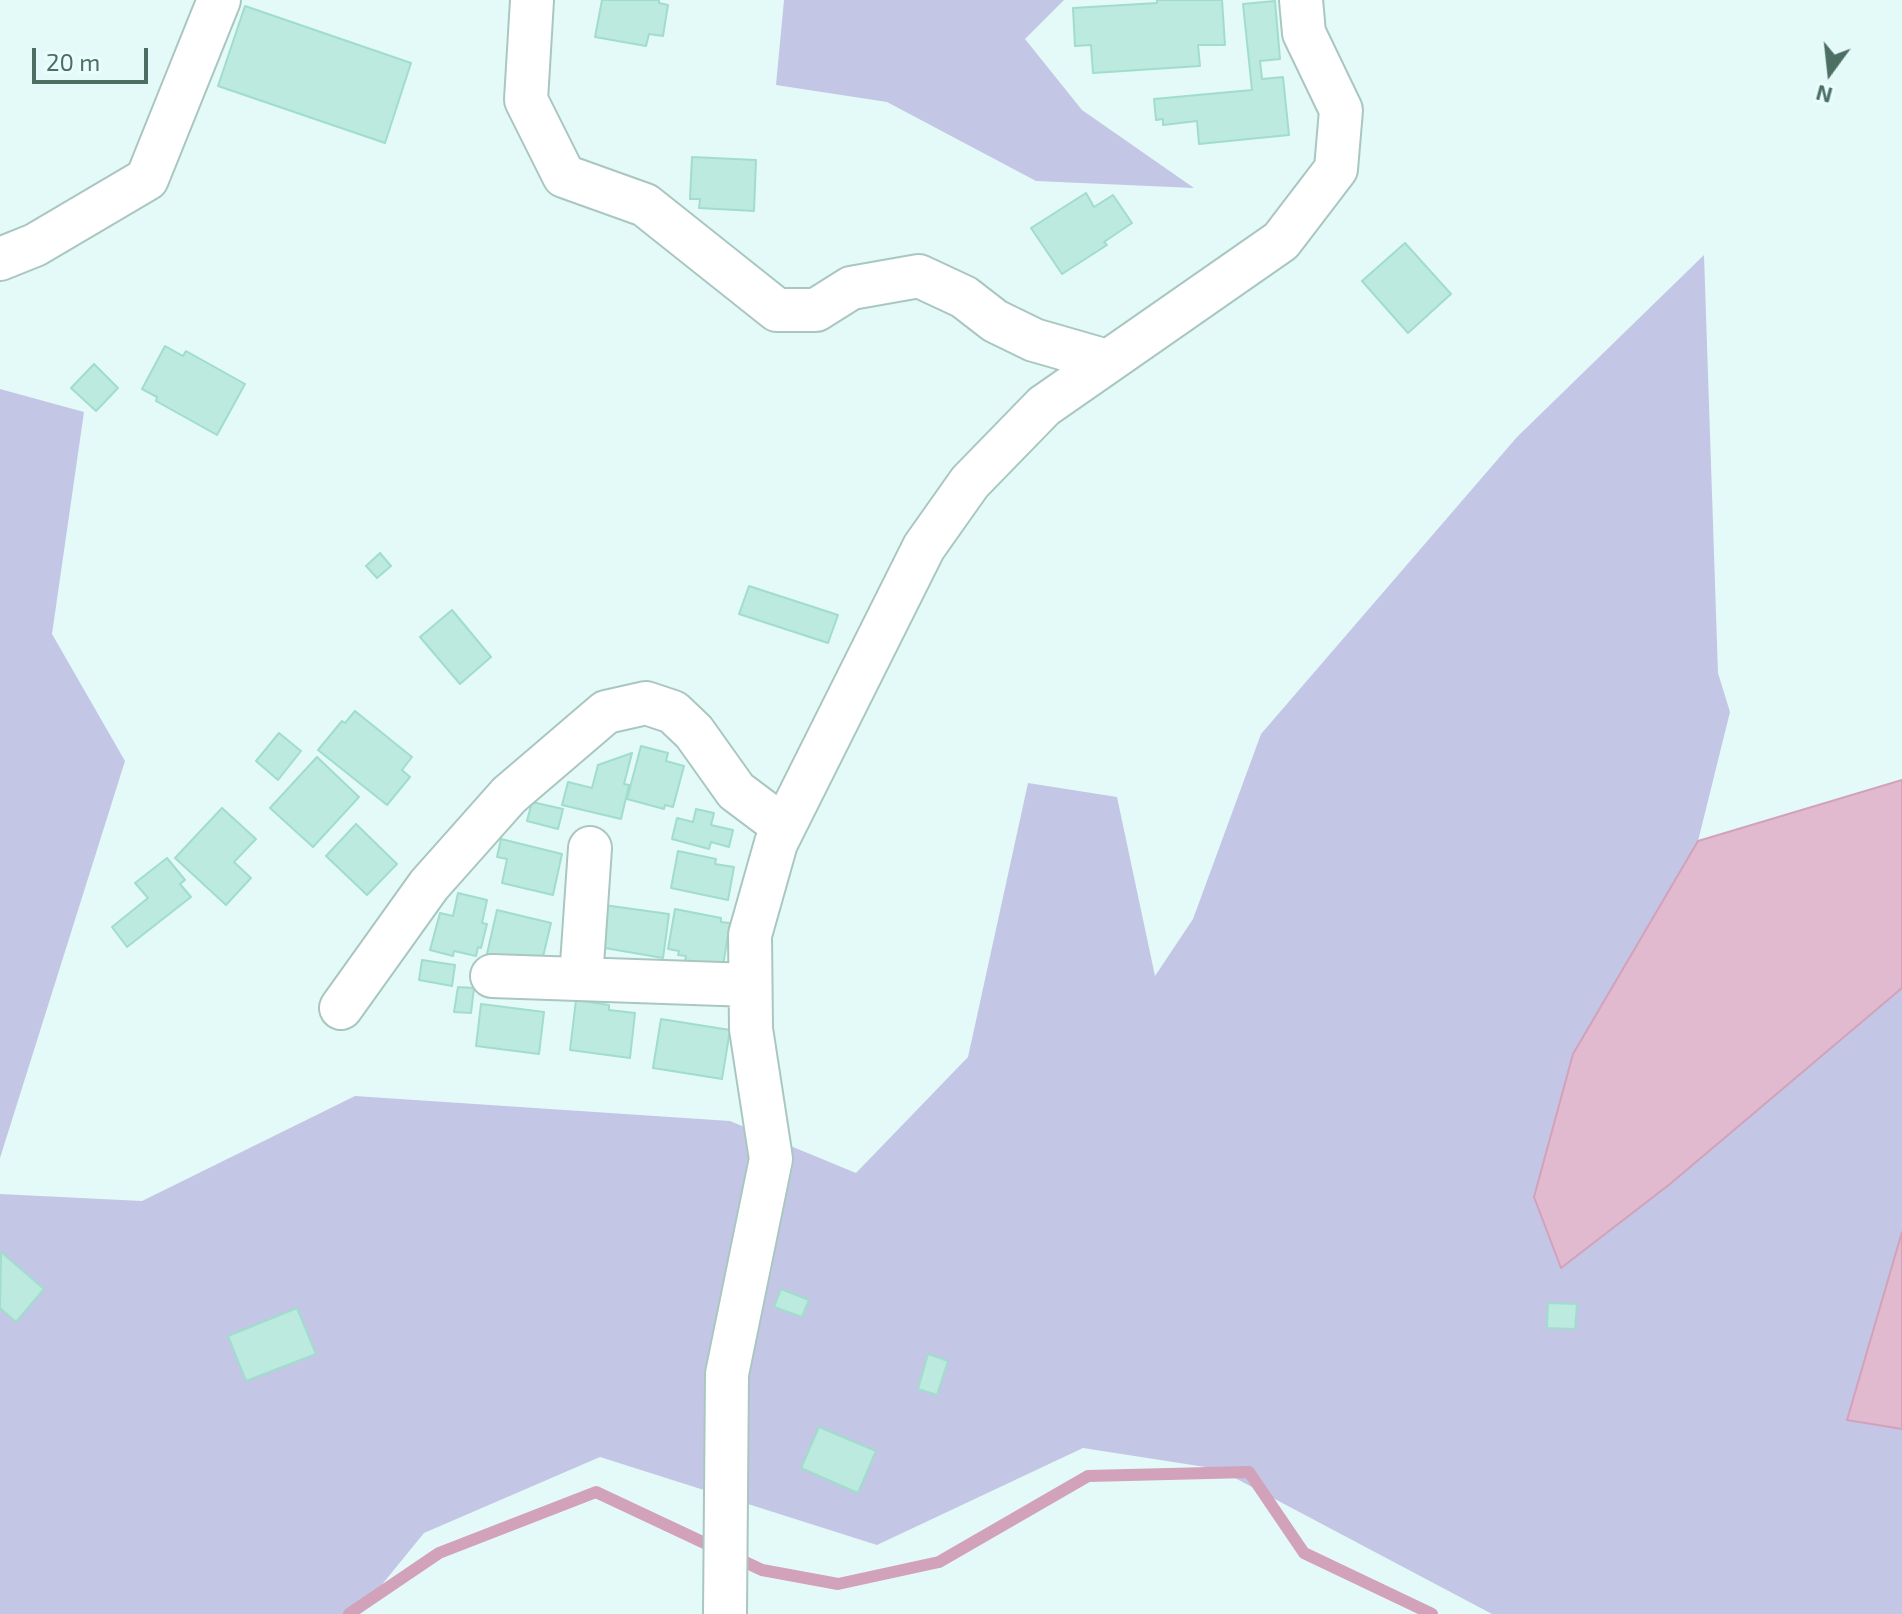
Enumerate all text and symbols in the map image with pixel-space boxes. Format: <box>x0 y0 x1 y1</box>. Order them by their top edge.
scale bar <box>36 32 152 82</box>
north arrow <box>1790 32 1870 112</box>
text: 20 m <box>46 47 100 76</box>
text: N <box>1813 81 1835 110</box>

